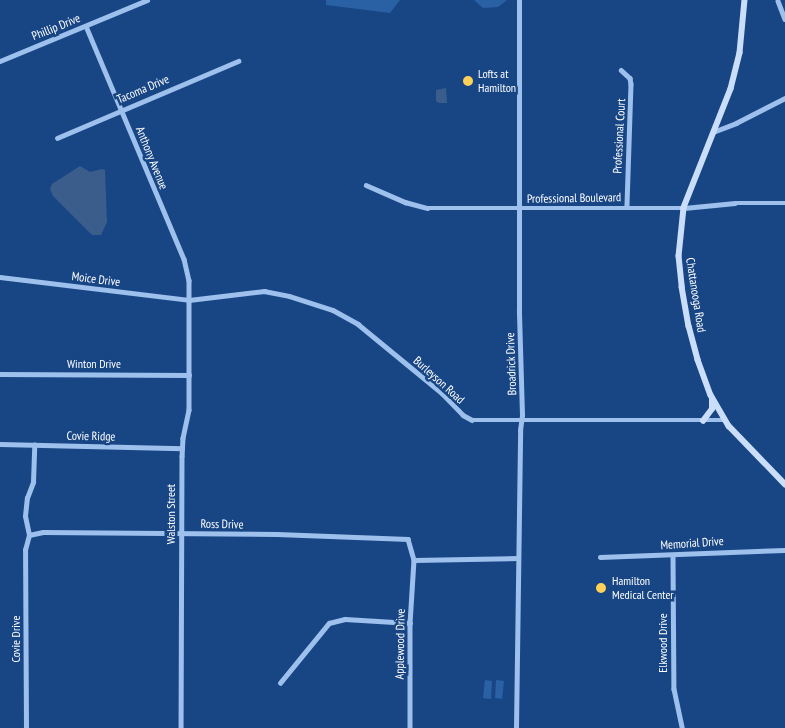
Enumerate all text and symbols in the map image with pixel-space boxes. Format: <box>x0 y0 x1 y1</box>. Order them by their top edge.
street label: Phillip Drive <box>30 11 82 43</box>
place label: Lofts at Hamilton <box>478 67 516 95</box>
street label: Tacoma Drive <box>115 72 171 106</box>
marker: Lofts at Hamilton <box>462 75 474 87</box>
street label: Professional Court <box>610 98 628 174</box>
street label: Anthony Avenue <box>133 124 171 192</box>
street label: Professional Boulevard <box>527 190 621 206</box>
street label: Chattanooga Road <box>683 257 709 333</box>
street label: Moice Drive <box>71 269 121 289</box>
street label: Broadrick Drive <box>503 332 519 396</box>
street label: Burleyson Road <box>411 353 467 407</box>
street label: Winton Drive <box>67 357 121 371</box>
street label: Covie Ridge <box>67 428 115 444</box>
street label: Walston Street <box>164 484 178 544</box>
street label: Ross Drive <box>200 516 244 532</box>
street label: Memorial Drive <box>660 534 724 552</box>
place label: Hamilton Medical Center <box>612 574 674 602</box>
marker: Hamilton Medical Center <box>594 581 608 595</box>
street label: Applewood Drive <box>392 609 408 679</box>
street label: Elkwood Drive <box>656 613 670 673</box>
street label: Covie Drive <box>9 616 23 662</box>

